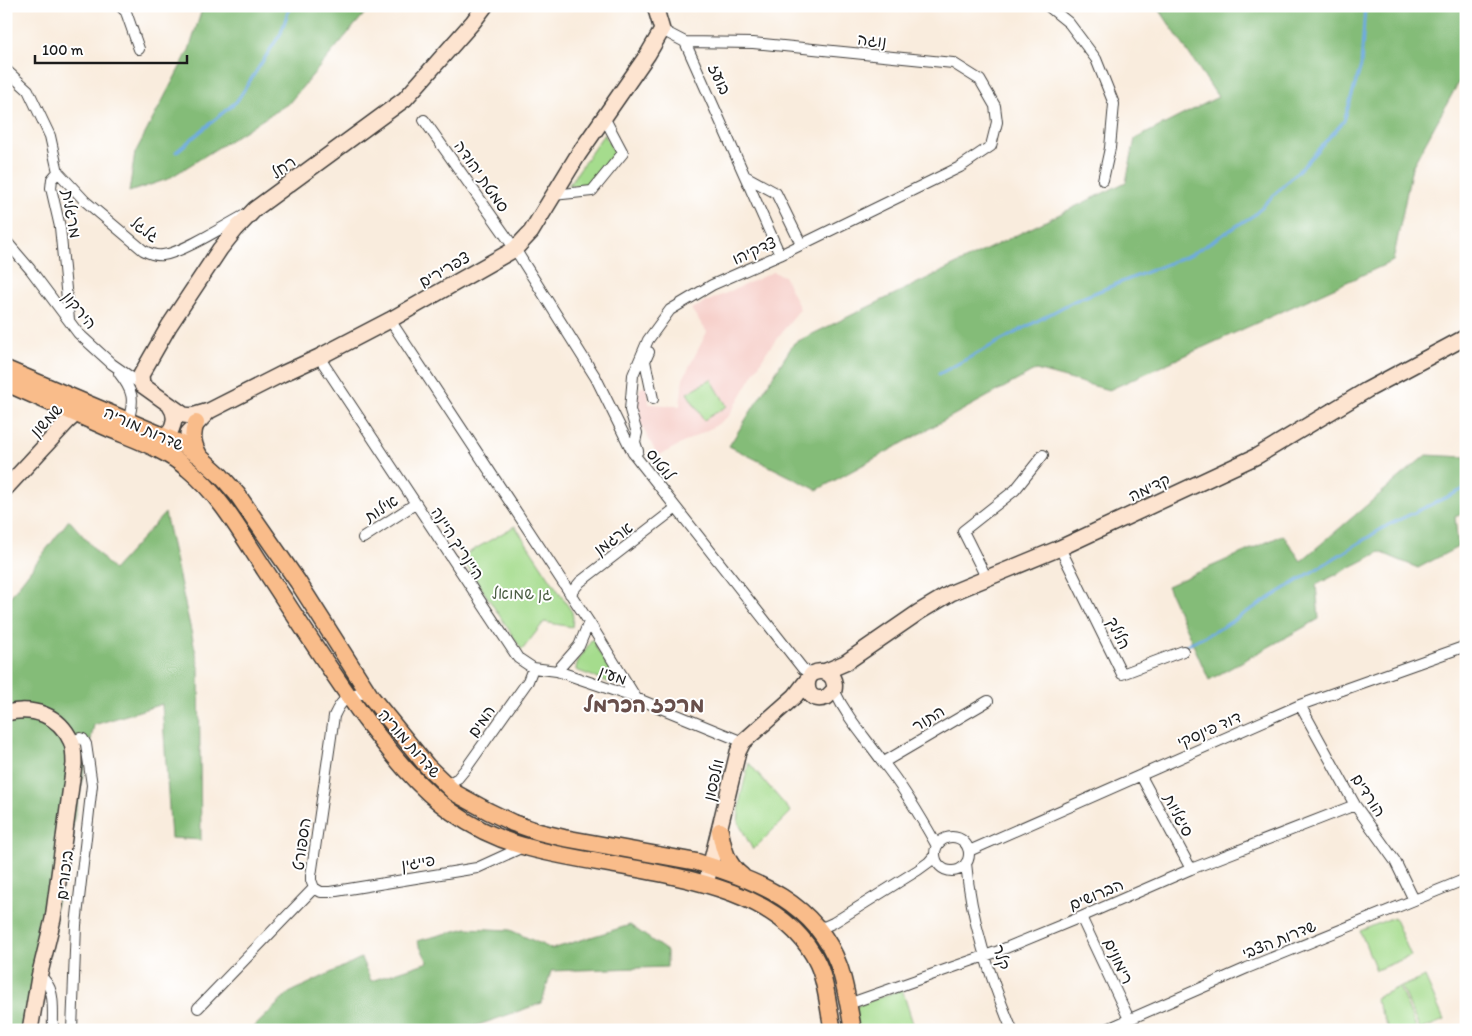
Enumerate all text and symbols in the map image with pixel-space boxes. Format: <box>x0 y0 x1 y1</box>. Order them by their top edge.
street label: נוגה <box>856 30 887 51</box>
scale bar <box>35 32 188 64</box>
text: 100 m <box>42 41 84 59</box>
street label: בועז <box>704 61 735 98</box>
street label: סמטת יהודה <box>450 137 513 216</box>
street label: רחל <box>267 152 299 183</box>
street label: מרגלית <box>58 187 85 240</box>
street label: גלגל <box>127 213 162 246</box>
street label: צדקיהו <box>729 232 780 269</box>
street label: צפרירים <box>415 247 473 292</box>
street label: הירקון <box>59 288 101 333</box>
street label: שמשון <box>26 400 66 441</box>
street label: שדרות מוריה <box>101 402 187 455</box>
street label: לוטוס <box>642 445 679 485</box>
street label: קדימה <box>1125 470 1174 506</box>
street label: אילות <box>360 491 402 527</box>
street label: היינריך היינה <box>426 503 488 584</box>
street label: ארגמן <box>590 518 637 560</box>
park label: גן שמואל <box>492 584 552 603</box>
street label: הלילך <box>1102 614 1134 653</box>
street label: מעין <box>596 662 629 689</box>
district label: מרכז הכרמל <box>583 692 705 717</box>
street label: התור <box>908 701 948 736</box>
street label: המים <box>464 702 499 741</box>
street label: שדרות מוריה <box>374 705 445 782</box>
street label: דוד פינסקי <box>1174 707 1244 752</box>
street label: וולפסון <box>699 757 728 803</box>
street label: הורדים <box>1348 770 1390 821</box>
street label: סיגליות <box>1159 790 1198 840</box>
street label: הספורט <box>288 816 315 872</box>
street label: ביכורים <box>52 849 77 901</box>
street label: פייגין <box>400 850 437 875</box>
street label: הברושים <box>1066 874 1126 914</box>
street label: שדרות הצבי <box>1239 916 1319 963</box>
street label: רימונים <box>1100 935 1137 987</box>
street label: קלר <box>989 942 1014 972</box>

